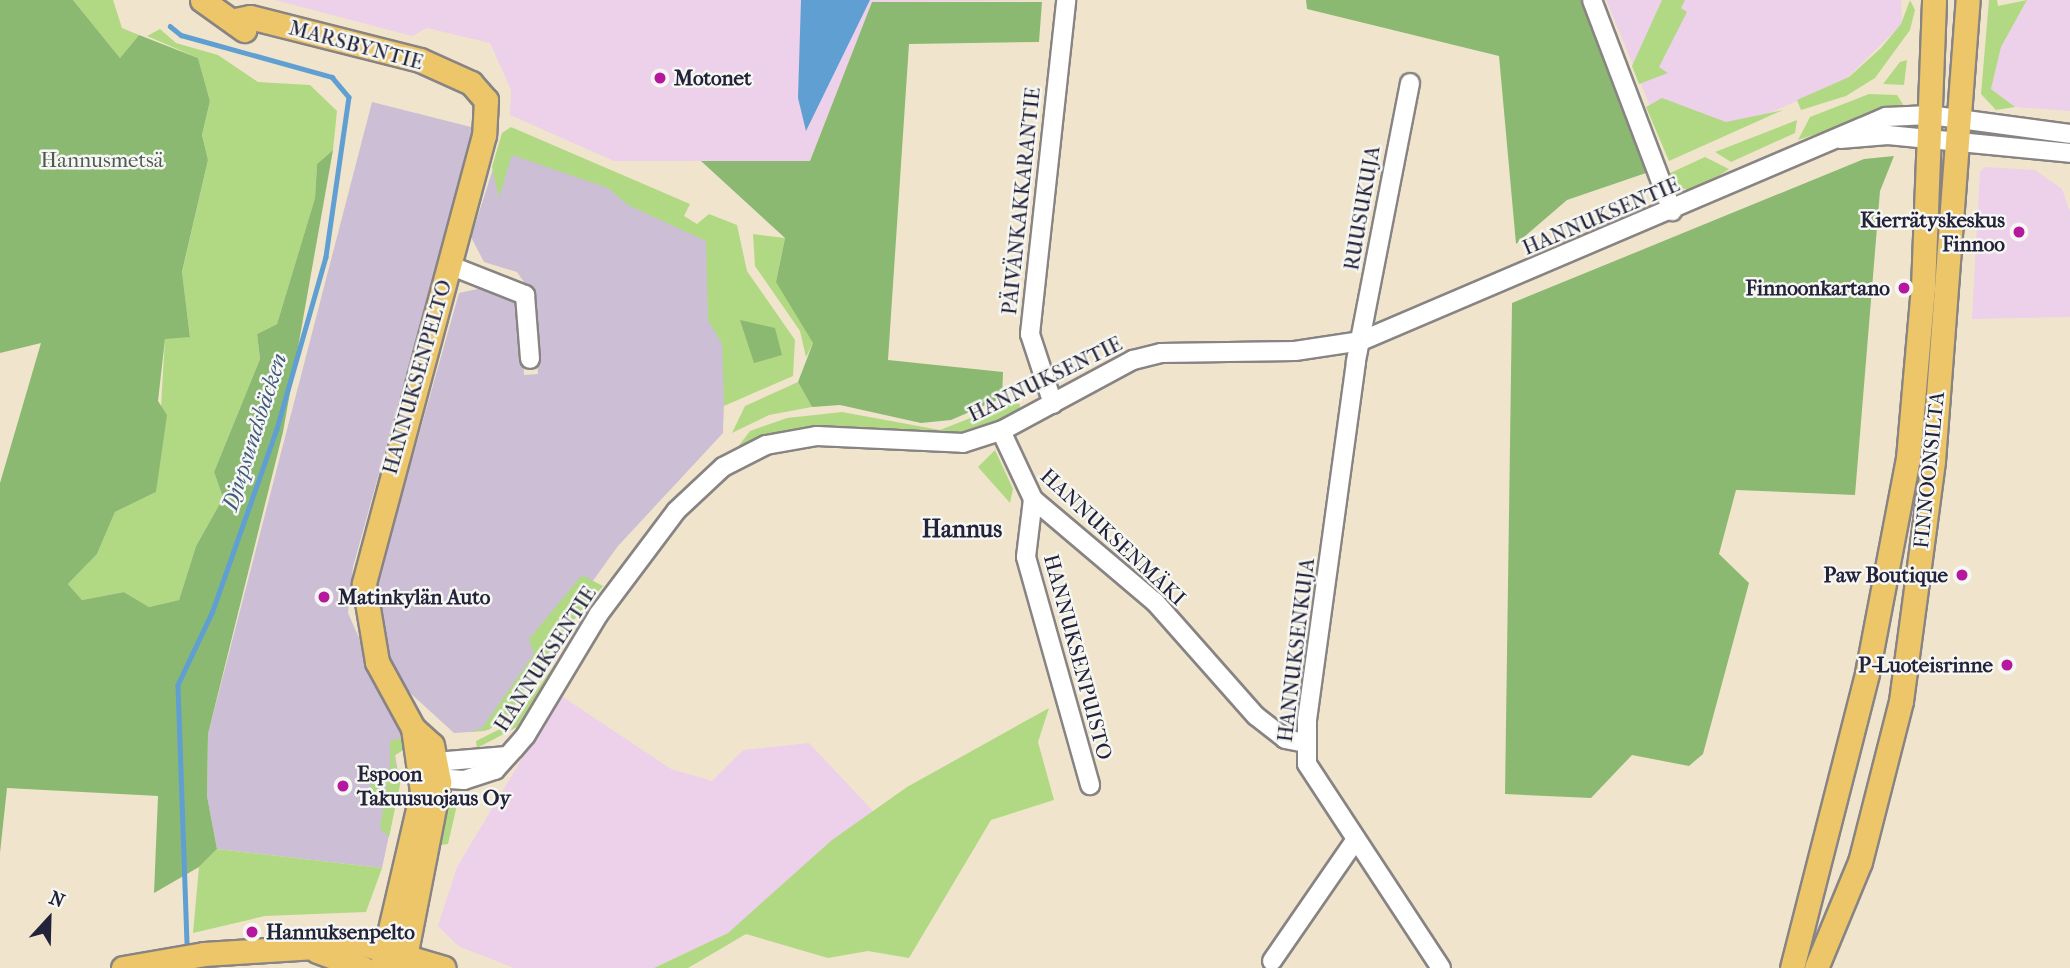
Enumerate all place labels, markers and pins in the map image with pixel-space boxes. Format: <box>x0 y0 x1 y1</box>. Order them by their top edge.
place label: Motonet <box>674 65 751 91</box>
marker: Motonet <box>652 70 668 86</box>
place label: Kierrätyskeskus Finnoo <box>1860 207 2005 257</box>
marker: Kierrätyskeskus Finnoo <box>2011 224 2027 240</box>
place label: Finnoonkartano <box>1745 275 1890 301</box>
marker: Finnoonkartano <box>1896 280 1912 296</box>
place label: Paw Boutique <box>1824 562 1948 588</box>
marker: Paw Boutique <box>1954 567 1970 583</box>
place label: Matinkylän Auto <box>338 584 490 610</box>
marker: Matinkylän Auto <box>316 589 332 605</box>
place label: P-Luoteisrinne <box>1858 652 1993 678</box>
marker: P-Luoteisrinne <box>1999 657 2015 673</box>
place label: Espoon Takuusuojaus Oy <box>357 761 511 811</box>
marker: Espoon Takuusuojaus Oy <box>335 778 351 794</box>
place label: Hannuksenpelto <box>266 919 415 945</box>
marker: Hannuksenpelto <box>244 924 260 940</box>

